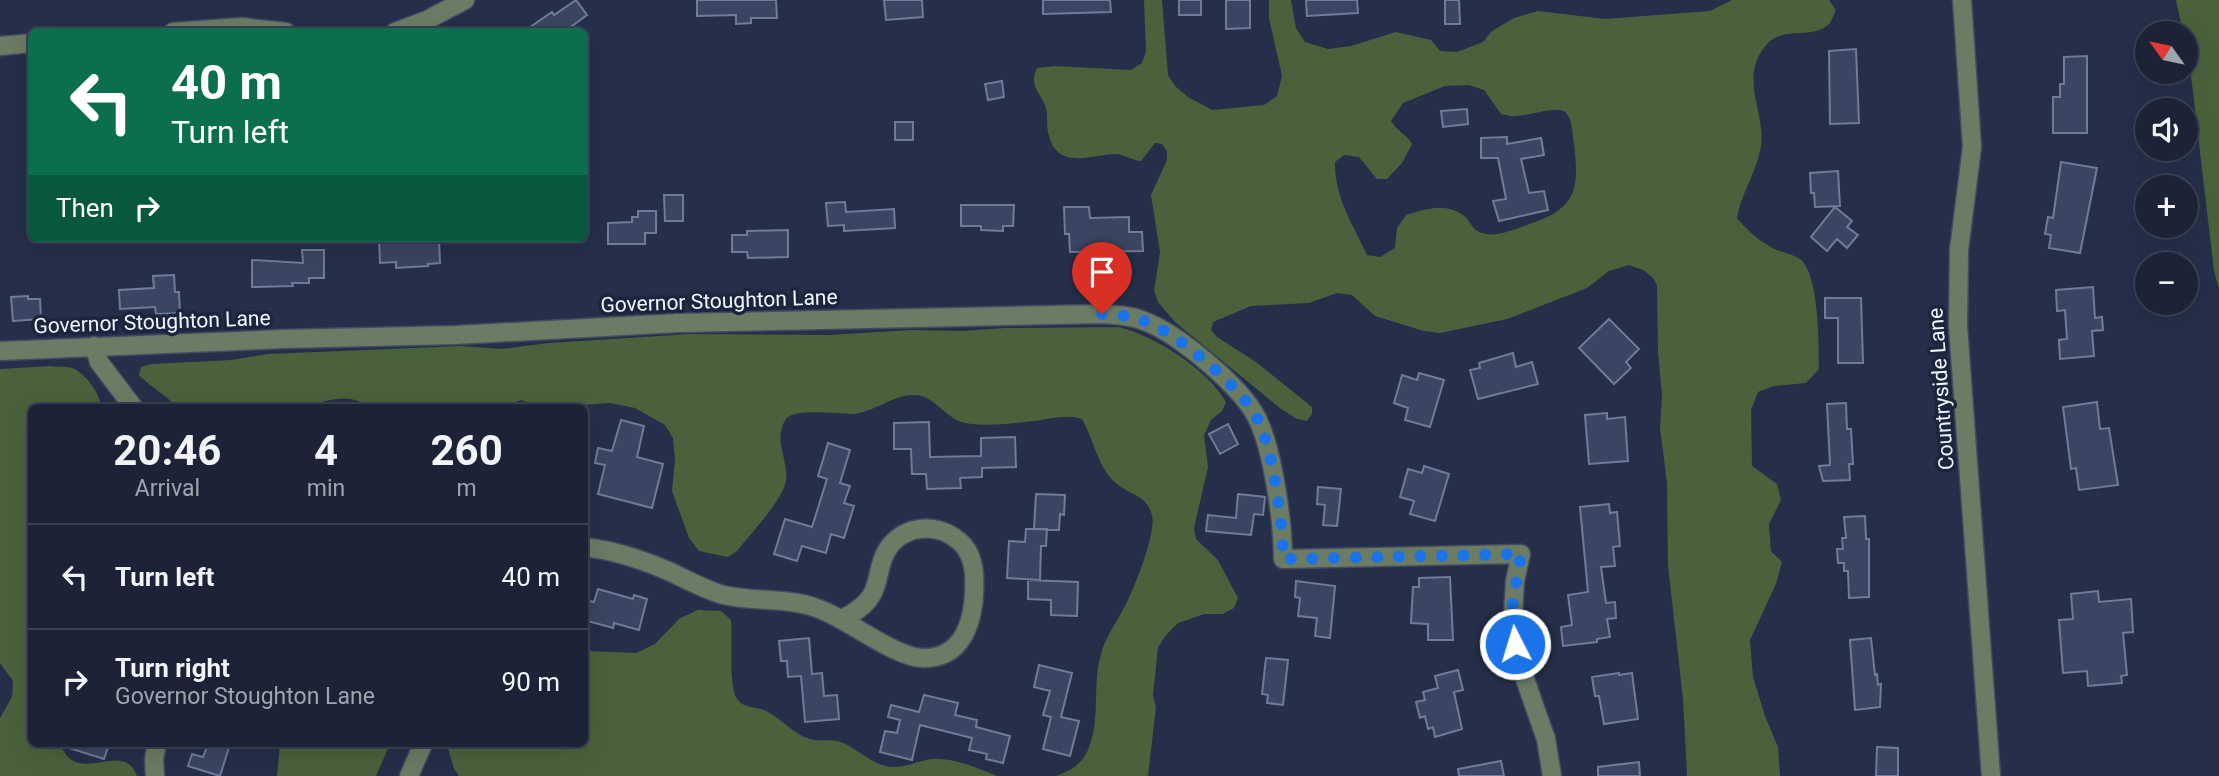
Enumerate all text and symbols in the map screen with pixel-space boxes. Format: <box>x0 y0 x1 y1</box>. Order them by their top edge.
north arrow <box>2135 21 2198 84</box>
map controls <box>2135 21 2198 315</box>
text: 40 m <box>171 54 282 111</box>
icon: left <box>56 56 147 147</box>
button: sound <box>2135 98 2198 161</box>
text: Turn left <box>171 113 289 151</box>
button: + <box>2135 175 2198 238</box>
icon: right <box>128 189 166 227</box>
text: Then <box>56 193 114 223</box>
pin <box>1072 242 1132 314</box>
button: − <box>2135 252 2198 315</box>
icon: arrive <box>1083 253 1121 291</box>
street label: Governor Stoughton Lane <box>600 285 838 317</box>
street label: Governor Stoughton Lane <box>33 306 271 338</box>
street label: Countryside Lane <box>1923 307 1959 471</box>
text: 20:46 <box>113 426 221 475</box>
text: 4 <box>314 426 338 475</box>
text: 260 <box>430 426 503 475</box>
text: Arrival <box>135 475 200 502</box>
text: min <box>307 475 345 502</box>
text: m <box>457 475 477 502</box>
icon: left <box>56 558 94 596</box>
text: Turn left <box>115 562 214 592</box>
text: 40 m <box>502 562 560 592</box>
position arrow <box>1478 607 1552 681</box>
text: Turn right <box>115 653 230 683</box>
icon: right <box>56 663 94 701</box>
text: 90 m <box>502 667 560 697</box>
text: Governor Stoughton Lane <box>115 683 375 710</box>

